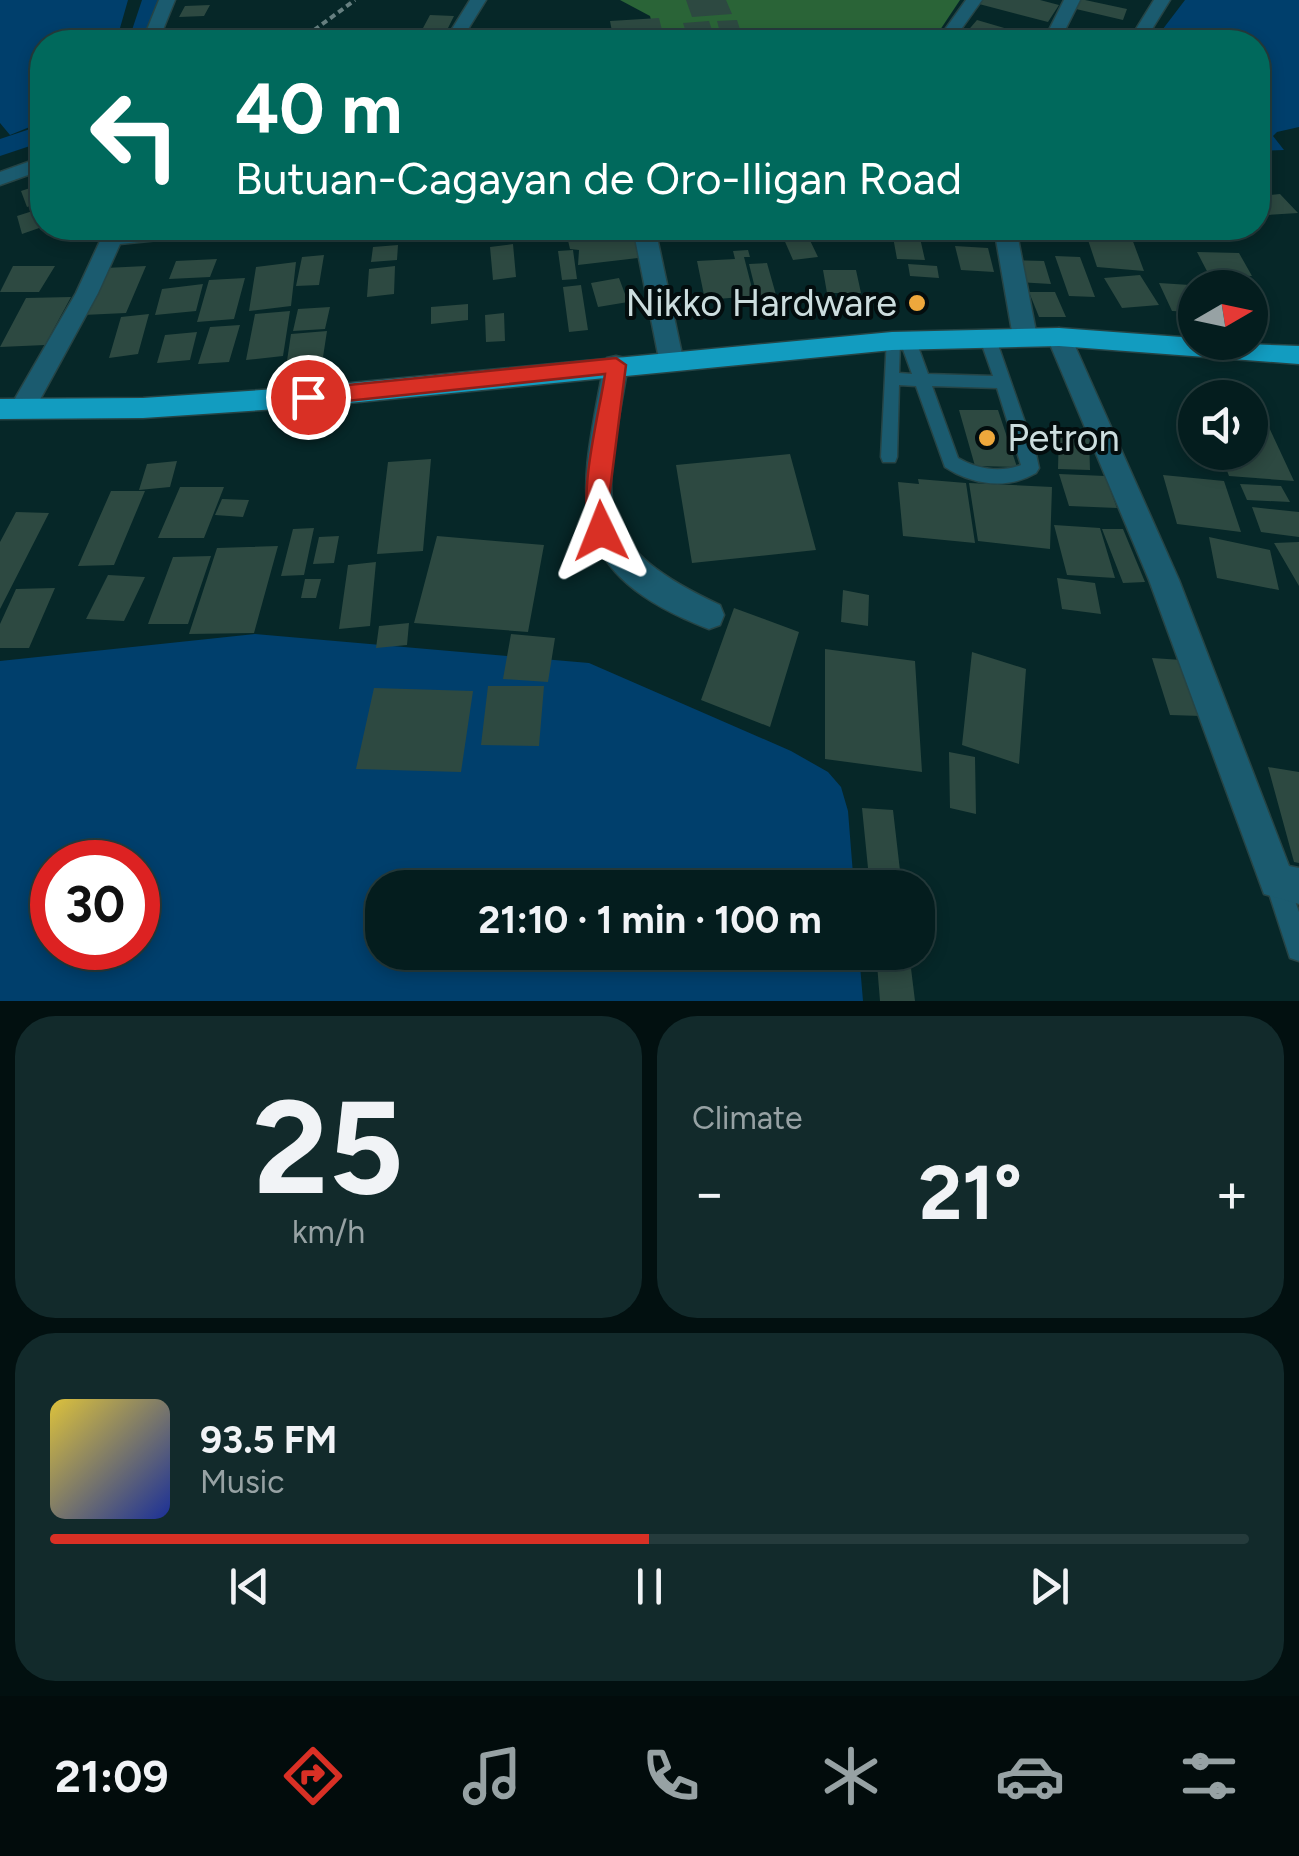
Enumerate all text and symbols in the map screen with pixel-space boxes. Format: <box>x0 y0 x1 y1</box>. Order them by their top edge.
text: 40 m <box>235 66 402 151</box>
icon: left <box>70 70 200 200</box>
text: Butuan-Cagayan de Oro-Iligan Road <box>235 151 962 205</box>
north arrow <box>1178 270 1268 360</box>
map controls <box>1178 270 1268 470</box>
place label: Nikko Hardware <box>626 280 897 326</box>
marker: Nikko Hardware <box>906 292 928 314</box>
pin <box>266 355 351 440</box>
icon: arrive <box>281 370 336 425</box>
button: sound <box>1178 380 1268 470</box>
place label: Petron <box>1007 415 1120 461</box>
marker: Petron <box>976 427 998 449</box>
position arrow <box>549 479 653 583</box>
speed limit sign: 30 <box>30 840 160 970</box>
text: 21:10 · 1 min · 100 m <box>478 897 822 943</box>
text: 25 <box>253 1070 404 1226</box>
text: Climate <box>692 1099 803 1137</box>
text: 21° <box>919 1148 1022 1238</box>
text: − <box>692 1160 726 1226</box>
text: + <box>1215 1160 1249 1226</box>
text: km/h <box>292 1213 365 1251</box>
text: 93.5 FM <box>200 1417 337 1463</box>
text: Music <box>200 1463 285 1501</box>
icon: previous <box>222 1559 277 1614</box>
icon: pause <box>622 1559 677 1614</box>
icon: next <box>1022 1559 1077 1614</box>
icon: directions <box>278 1741 348 1811</box>
icon: music <box>457 1741 527 1811</box>
icon: phone <box>636 1741 706 1811</box>
icon: climate <box>816 1741 886 1811</box>
icon: car <box>995 1741 1065 1811</box>
icon: filters <box>1174 1741 1244 1811</box>
text: 21:09 <box>55 1749 169 1803</box>

